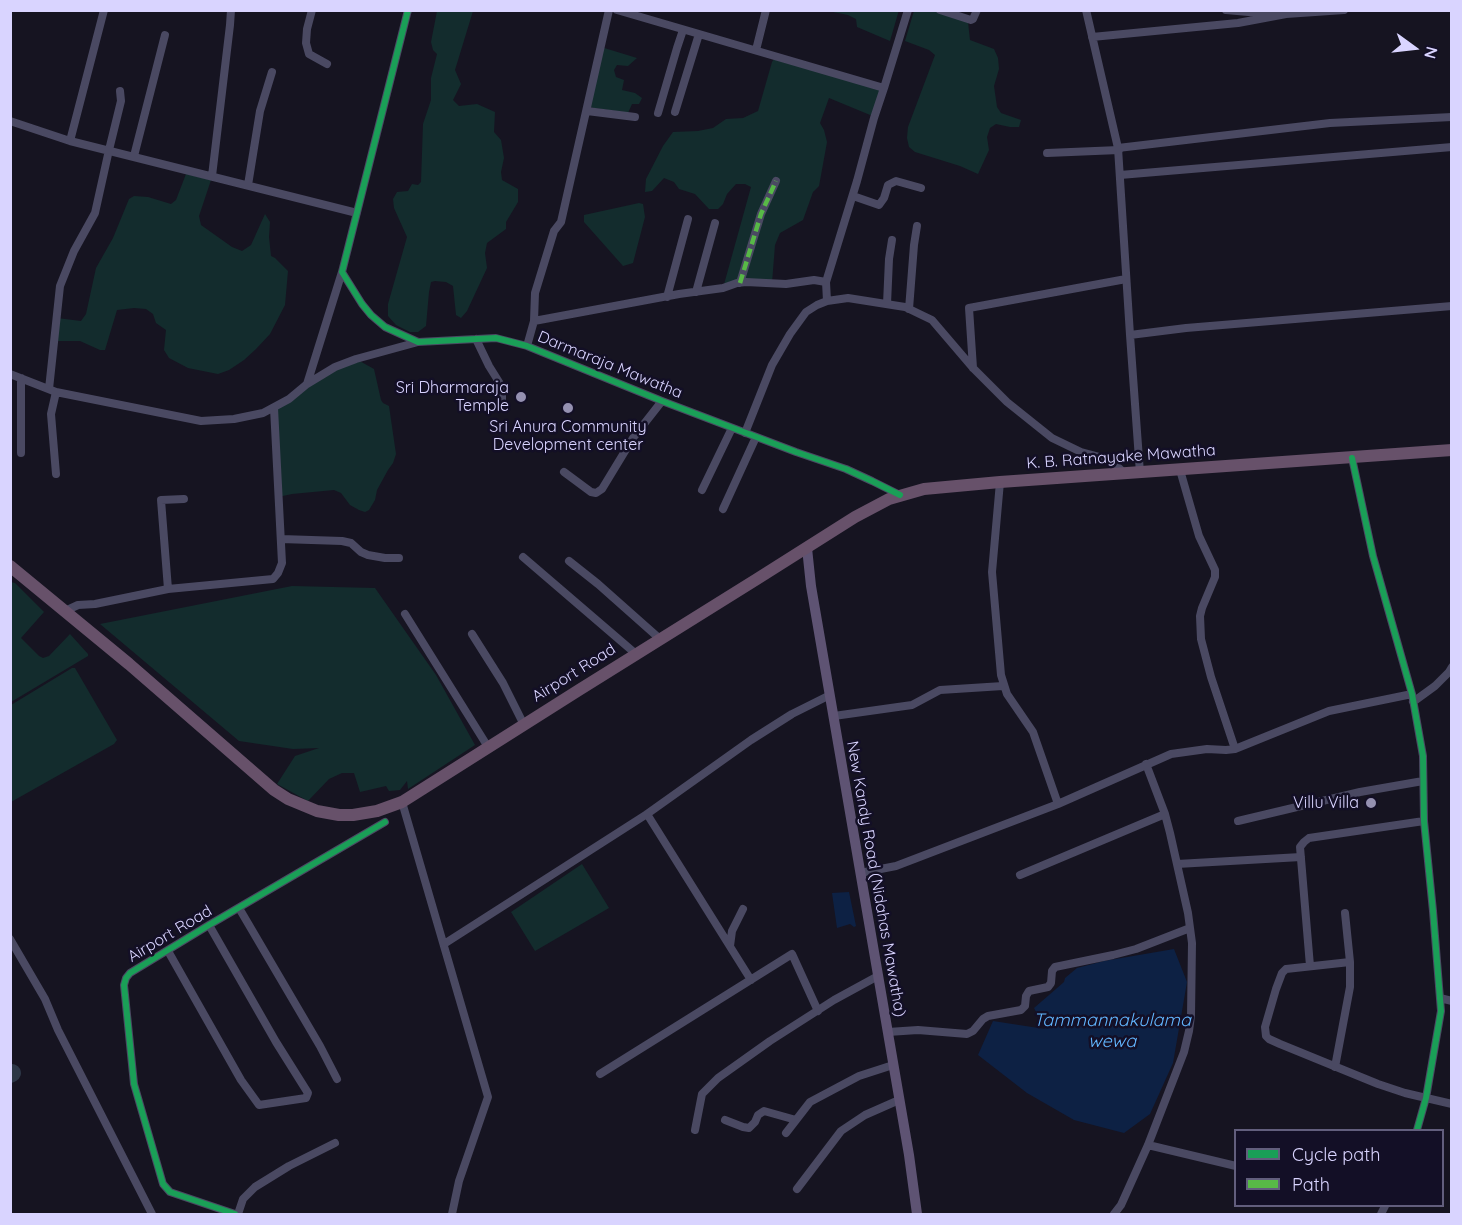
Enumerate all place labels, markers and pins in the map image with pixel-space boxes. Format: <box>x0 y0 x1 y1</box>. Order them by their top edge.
place label: Sri Dharmaraja Temple <box>396 378 509 416</box>
marker: Sri Dharmaraja Temple <box>514 390 528 404</box>
marker: Sri Anura Community Development center <box>561 401 575 415</box>
place label: Sri Anura Community Development center <box>489 417 647 455</box>
place label: Villu Villa <box>1293 793 1359 813</box>
marker: Villu Villa <box>1364 796 1378 810</box>

